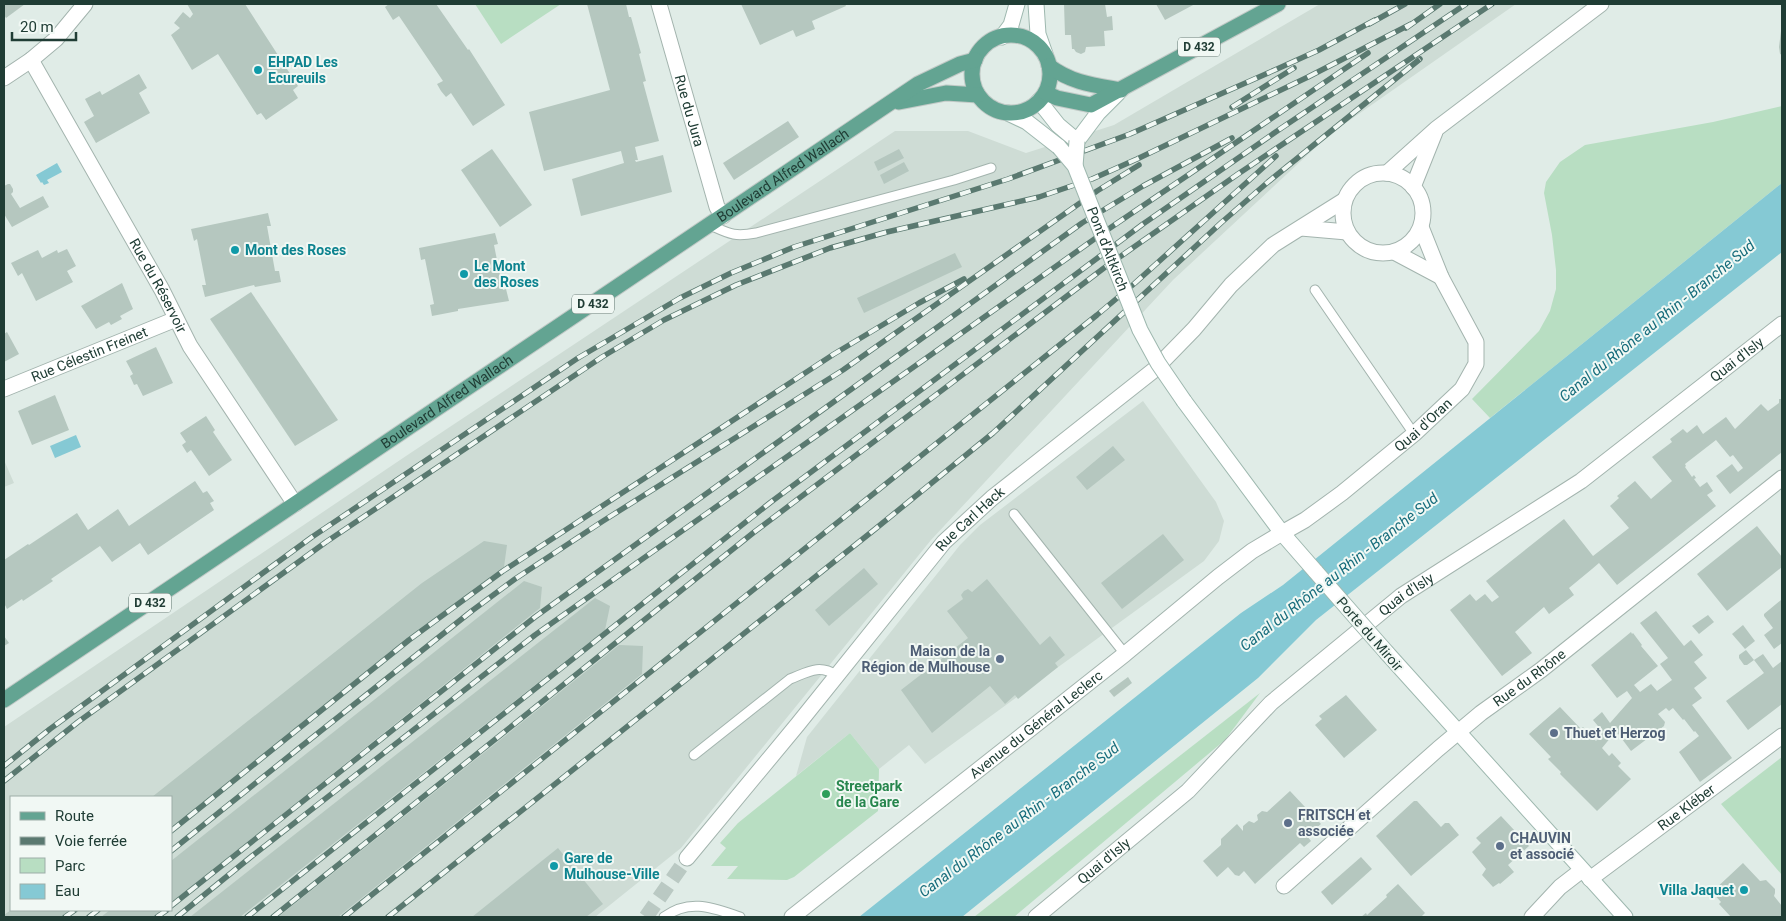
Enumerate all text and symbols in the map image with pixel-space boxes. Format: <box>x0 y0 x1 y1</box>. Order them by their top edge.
scale bar <box>12 10 76 42</box>
text: 20 m <box>20 18 54 36</box>
road number: D 432 <box>1178 38 1220 56</box>
place label: EHPAD Les Ecureuils <box>268 54 338 86</box>
marker: EHPAD Les Ecureuils <box>252 64 264 76</box>
street label: Rue du Jura <box>672 73 707 148</box>
street label: Boulevard Alfred Wallach <box>714 125 852 225</box>
street label: Pont d'Altkirch <box>1084 204 1132 293</box>
street label: Rue du Réservoir <box>126 236 190 336</box>
water label: Canal du Rhône au Rhin - Branche Sud <box>1556 236 1759 405</box>
place label: Mont des Roses <box>245 242 346 258</box>
marker: Mont des Roses <box>229 244 241 256</box>
place label: Le Mont des Roses <box>474 258 539 290</box>
marker: Le Mont des Roses <box>458 268 470 280</box>
road number: D 432 <box>572 294 614 314</box>
street label: Rue Célestin Freinet <box>29 323 150 385</box>
street label: Quai d'Isly <box>1707 333 1767 385</box>
street label: Boulevard Alfred Wallach <box>378 351 516 452</box>
street label: Quai d'Oran <box>1391 395 1455 455</box>
street label: Rue Carl Hack <box>932 483 1008 554</box>
water label: Canal du Rhône au Rhin - Branche Sud <box>1236 489 1442 655</box>
street label: Quai d'Isly <box>1376 569 1437 619</box>
road number: D 432 <box>129 594 171 612</box>
street label: Porte du Miroir <box>1334 594 1407 674</box>
place label: Maison de la Région de Mulhouse <box>861 643 991 675</box>
street label: Rue du Rhône <box>1490 646 1569 710</box>
marker: Maison de la Région de Mulhouse <box>994 653 1006 665</box>
street label: Avenue du Général Leclerc <box>966 667 1106 782</box>
place label: Thuet et Herzog <box>1564 725 1665 741</box>
marker: Thuet et Herzog <box>1548 727 1560 739</box>
water label: Canal du Rhône au Rhin - Branche Sud <box>915 738 1123 901</box>
place label: Streetpark de la Gare <box>836 778 903 810</box>
street label: Rue Kléber <box>1655 781 1718 834</box>
marker: Streetpark de la Gare <box>820 788 832 800</box>
legend <box>10 796 172 911</box>
text: Route <box>55 807 94 825</box>
place label: FRITSCH et associée <box>1298 807 1371 839</box>
marker: FRITSCH et associée <box>1282 817 1294 829</box>
place label: CHAUVIN et associé <box>1510 830 1575 862</box>
text: Voie ferrée <box>55 832 127 850</box>
street label: Quai d'Isly <box>1074 834 1134 887</box>
marker: CHAUVIN et associé <box>1494 840 1506 852</box>
place label: Gare de Mulhouse-Ville <box>564 850 660 882</box>
text: Parc <box>55 857 85 875</box>
marker: Gare de Mulhouse-Ville <box>548 860 560 872</box>
text: Eau <box>55 882 80 900</box>
place label: Villa Jaquet <box>1659 882 1734 898</box>
marker: Villa Jaquet <box>1738 884 1750 896</box>

